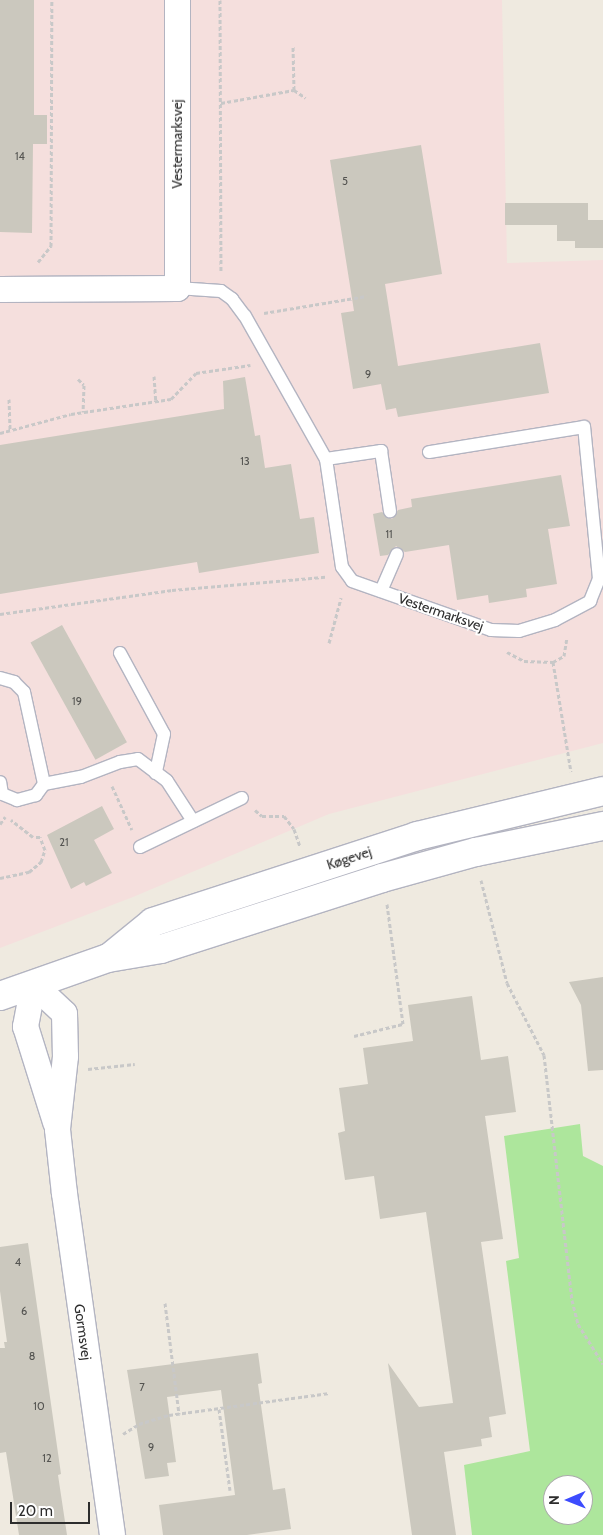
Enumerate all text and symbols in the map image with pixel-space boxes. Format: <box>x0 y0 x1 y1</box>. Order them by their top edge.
street label: Vestermarksvej <box>169 99 185 189</box>
house number: 14 <box>15 149 25 163</box>
house number: 5 <box>342 174 348 188</box>
house number: 9 <box>365 367 371 381</box>
house number: 13 <box>240 454 250 468</box>
house number: 11 <box>385 527 393 541</box>
street label: Vestermarksvej <box>396 590 486 634</box>
house number: 19 <box>72 694 82 708</box>
house number: 21 <box>59 835 69 849</box>
street label: Køgevej <box>324 843 374 873</box>
house number: 4 <box>15 1255 21 1269</box>
street label: Gormsvej <box>71 1303 95 1361</box>
house number: 6 <box>21 1304 27 1318</box>
house number: 8 <box>29 1349 35 1363</box>
house number: 7 <box>139 1380 145 1394</box>
house number: 10 <box>33 1399 45 1413</box>
house number: 9 <box>148 1440 154 1454</box>
house number: 12 <box>42 1451 52 1465</box>
north arrow <box>543 1475 593 1525</box>
scale bar <box>12 1492 92 1524</box>
text: N <box>545 1495 563 1505</box>
text: 20 m <box>18 1502 53 1520</box>

